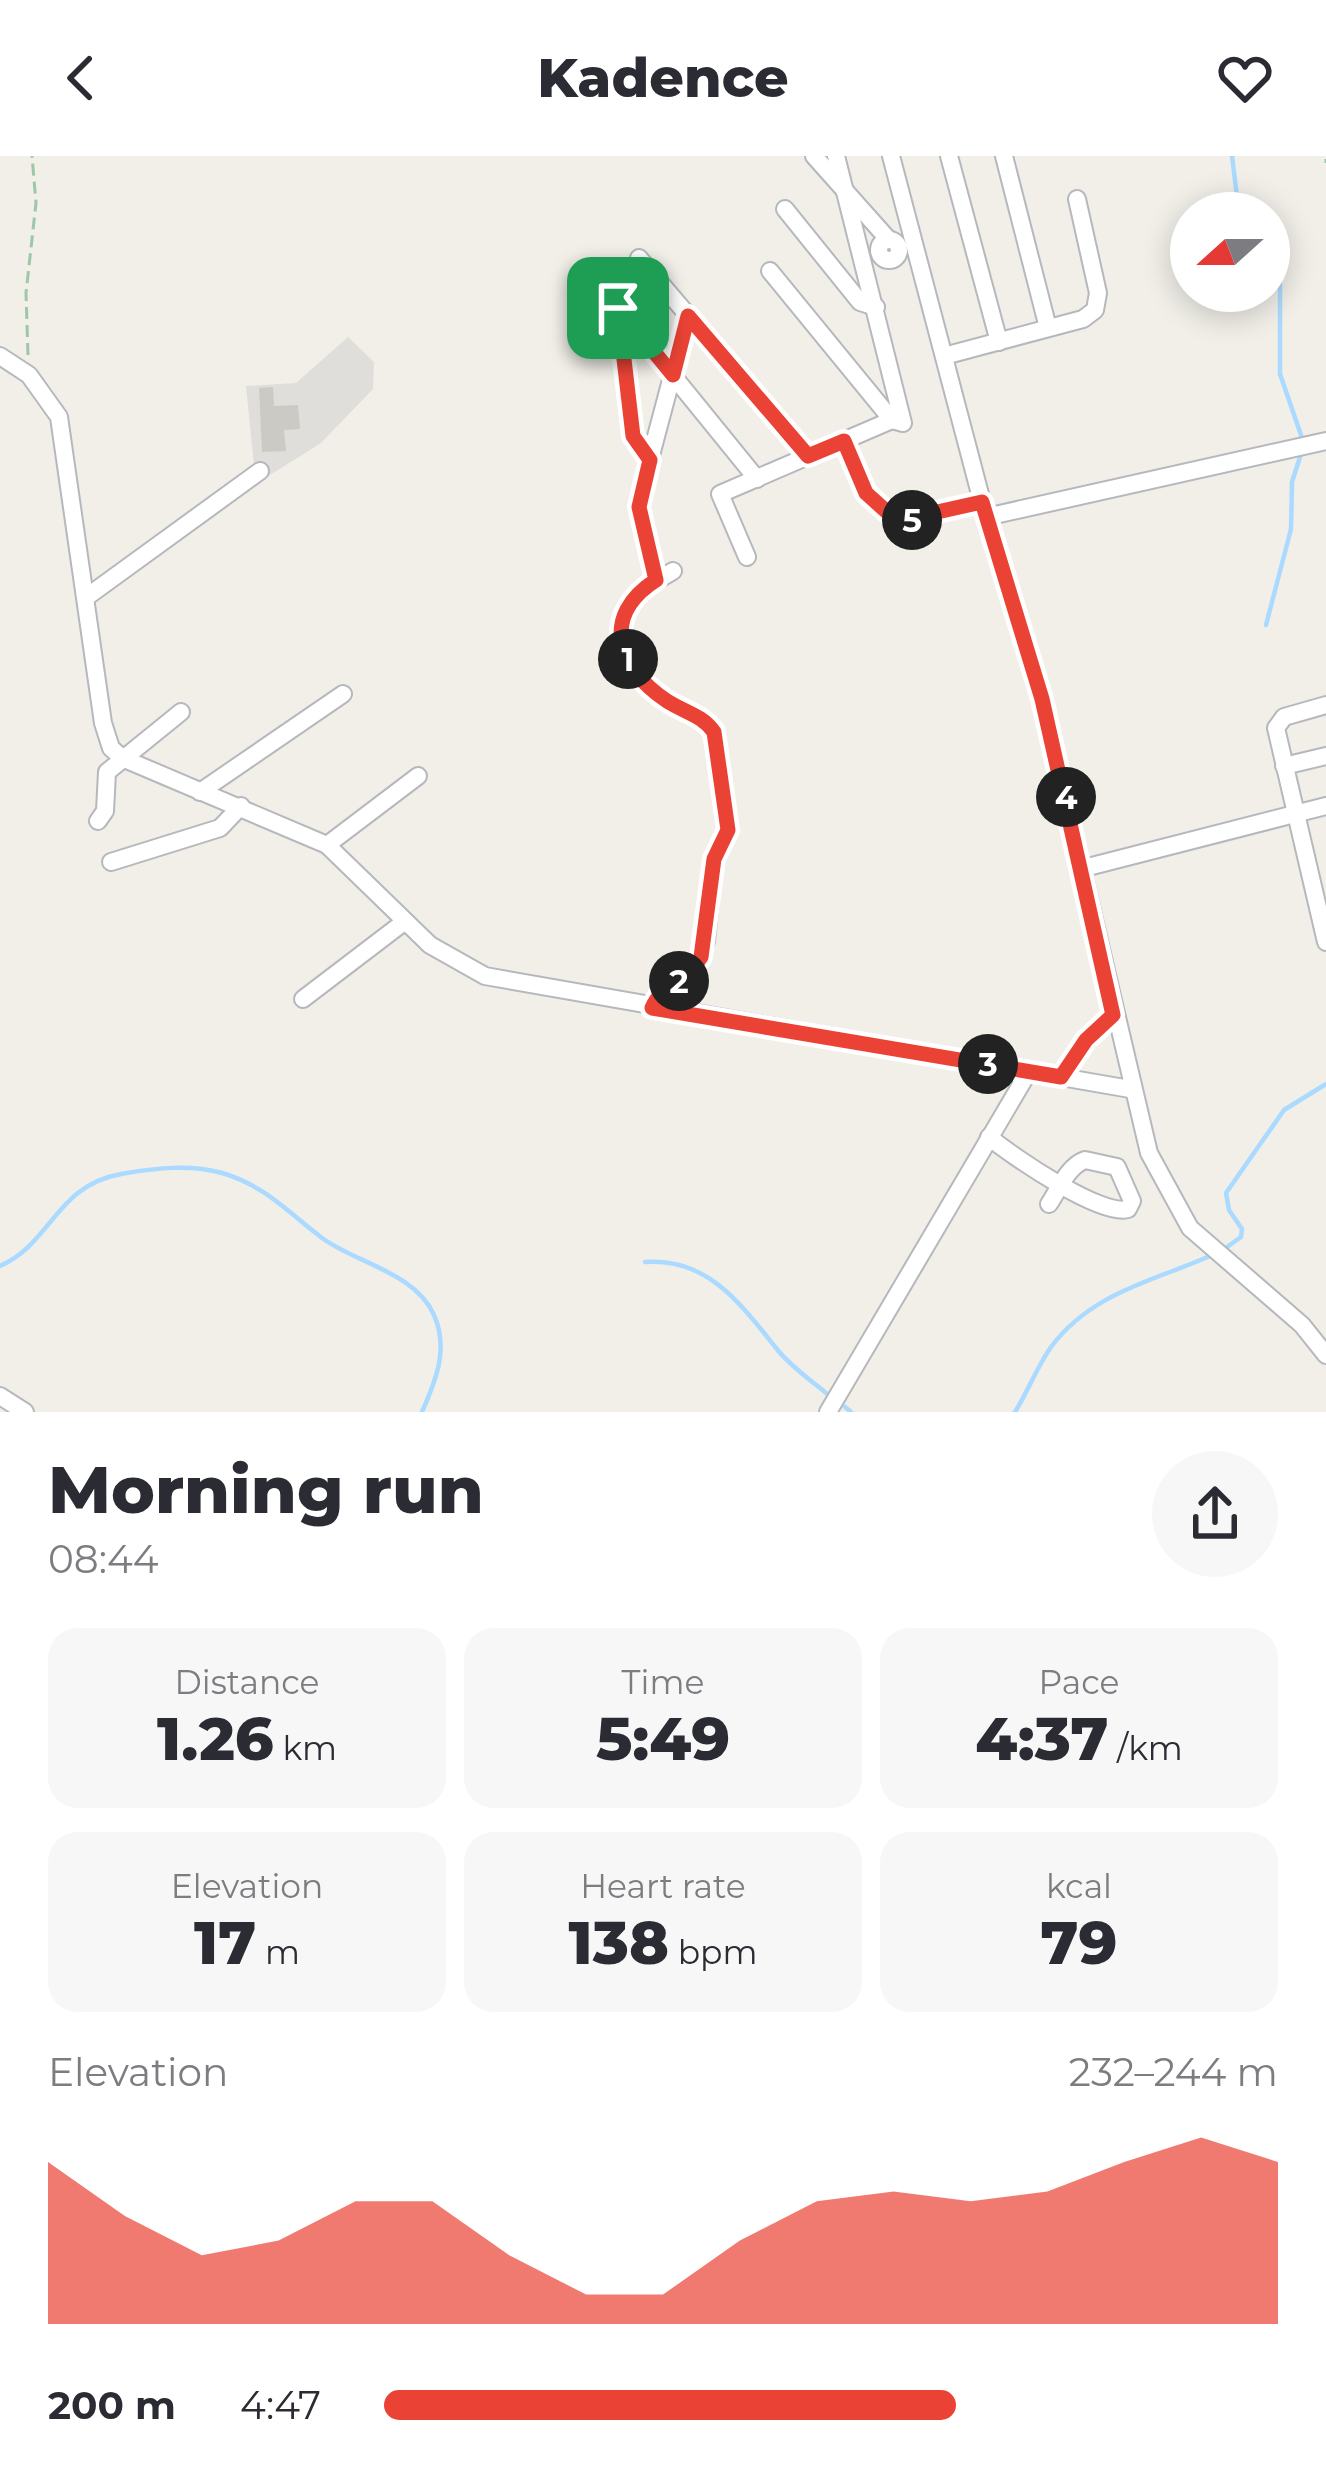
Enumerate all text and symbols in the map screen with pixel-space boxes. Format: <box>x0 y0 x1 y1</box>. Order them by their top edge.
icon: back <box>48 45 114 111</box>
text: Kadence <box>537 45 789 111</box>
icon: heart <box>1212 45 1278 111</box>
north arrow <box>1170 192 1290 312</box>
map controls <box>1170 192 1290 312</box>
pin <box>567 257 669 359</box>
icon: arrive <box>585 275 651 341</box>
pin: 5 <box>882 490 942 550</box>
text: 5 <box>902 500 922 540</box>
pin: 1 <box>598 629 658 689</box>
text: 1 <box>622 639 634 679</box>
pin: 4 <box>1036 767 1096 827</box>
text: 4 <box>1055 777 1077 817</box>
pin: 2 <box>649 951 709 1011</box>
text: 2 <box>669 961 689 1001</box>
pin: 3 <box>958 1034 1018 1094</box>
text: 3 <box>978 1044 998 1084</box>
text: Morning run <box>48 1449 484 1530</box>
button: share <box>1152 1451 1278 1577</box>
text: 08:44 <box>48 1535 159 1583</box>
text: Distance <box>175 1662 319 1702</box>
text: Time <box>622 1662 704 1702</box>
text: Pace <box>1039 1662 1119 1702</box>
text: 1.26 <box>157 1702 274 1775</box>
text: 5:49 <box>596 1702 730 1775</box>
text: 4:37 <box>975 1702 1108 1775</box>
text: km <box>274 1728 337 1768</box>
text: /km <box>1108 1728 1183 1768</box>
text: Elevation <box>171 1866 323 1906</box>
text: Heart rate <box>580 1866 746 1906</box>
text: kcal <box>1046 1866 1112 1906</box>
text: 17 <box>194 1906 256 1979</box>
text: 138 <box>568 1906 669 1979</box>
text: 79 <box>1041 1906 1117 1979</box>
text: m <box>256 1932 300 1972</box>
text: bpm <box>669 1932 758 1972</box>
text: Elevation <box>48 2048 228 2096</box>
text: 232–244 m <box>1069 2048 1278 2096</box>
text: 200 m <box>48 2381 176 2429</box>
text: 4:47 <box>240 2381 321 2429</box>

